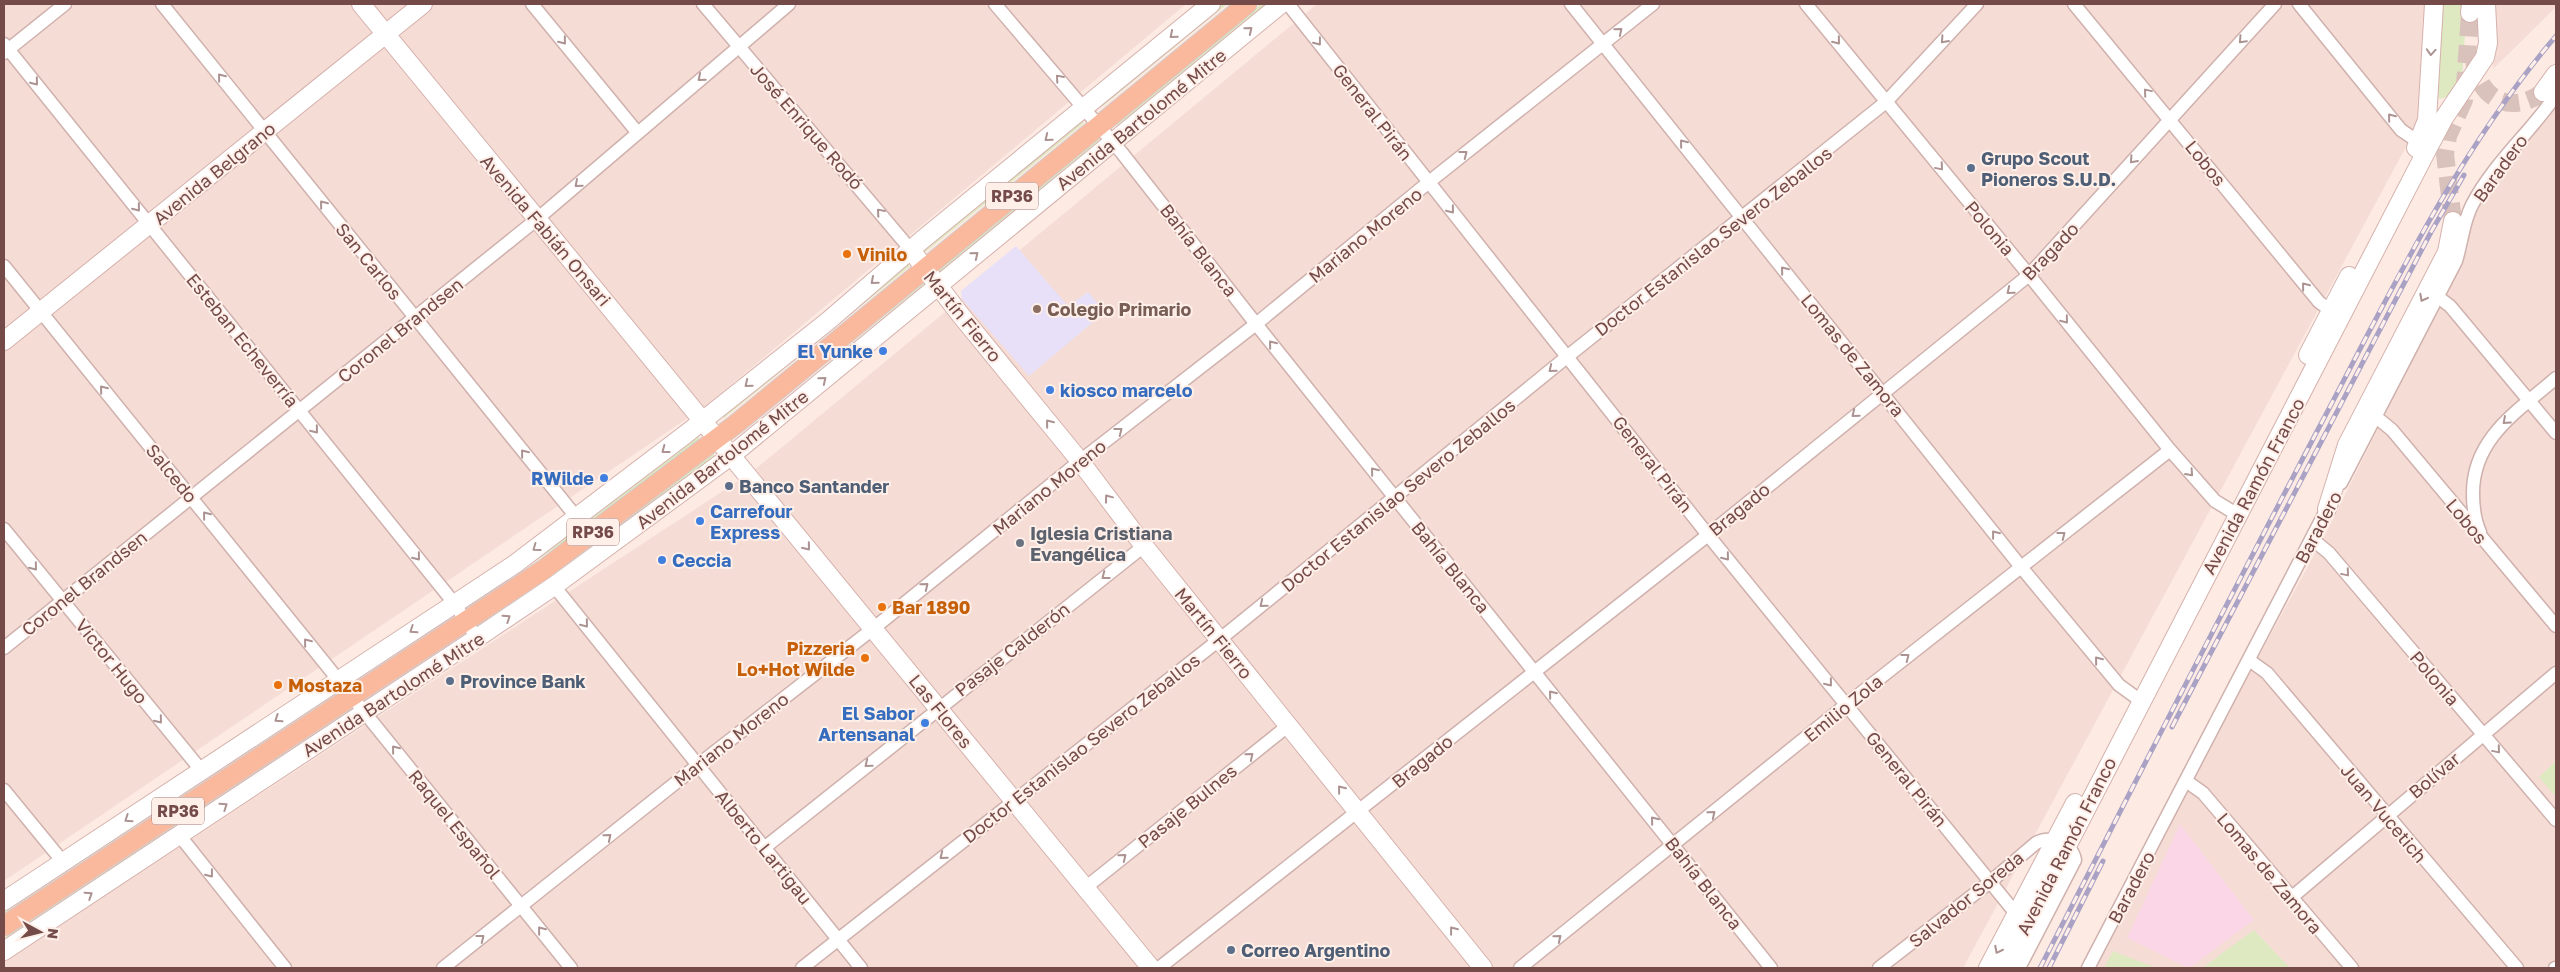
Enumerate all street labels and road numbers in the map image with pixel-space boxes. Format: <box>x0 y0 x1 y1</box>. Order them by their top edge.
street label: Avenida Bartolomé Mitre <box>1052 44 1230 194</box>
street label: José Enrique Rodó <box>746 58 868 194</box>
street label: General Pirán <box>1328 59 1418 165</box>
street label: Avenida Belgrano <box>148 117 280 229</box>
street label: Baradero <box>2468 130 2532 206</box>
street label: Lobos <box>2181 136 2231 190</box>
street label: Doctor Estanislao Severo Zeballos <box>1590 142 1836 340</box>
street label: Avenida Fabián Onsari <box>476 150 616 310</box>
road number: RP36 <box>986 182 1038 210</box>
street label: Mariano Moreno <box>1304 183 1426 287</box>
street label: Polonia <box>1961 196 2019 260</box>
street label: Bahía Blanca <box>1156 199 1242 301</box>
street label: Bragado <box>2017 217 2083 285</box>
street label: San Carlos <box>331 218 407 304</box>
street label: Martín Fierro <box>919 266 1007 366</box>
street label: Esteban Echeverría <box>182 269 304 411</box>
street label: Coronel Brandsen <box>333 273 467 387</box>
street label: Lomas de Zamora <box>1797 289 1909 421</box>
street label: Avenida Bartolomé Mitre <box>632 385 812 533</box>
street label: Doctor Estanislao Severo Zeballos <box>1276 394 1520 596</box>
street label: Avenida Ramón Franco <box>2197 394 2309 578</box>
street label: General Pirán <box>1608 411 1698 517</box>
street label: Mariano Moreno <box>988 435 1110 539</box>
street label: Salcedo <box>142 439 202 507</box>
street label: Bragado <box>1704 478 1774 540</box>
street label: Baradero <box>2290 487 2346 567</box>
street label: Lobos <box>2442 494 2492 548</box>
street label: Bahía Blanca <box>1407 517 1495 617</box>
road number: RP36 <box>567 518 619 546</box>
street label: Coronel Brandsen <box>17 526 151 640</box>
street label: Martín Fierro <box>1170 583 1258 683</box>
street label: Pasaje Calderón <box>950 597 1074 701</box>
street label: Victor Hugo <box>71 614 153 708</box>
street label: Avenida Bartolomé Mitre <box>298 627 488 761</box>
street label: Polonia <box>2406 646 2464 710</box>
street label: Doctor Estanislao Severo Zeballos <box>958 649 1204 847</box>
street label: Las Flores <box>905 670 977 752</box>
street label: Emilio Zola <box>1799 670 1887 746</box>
street label: Mariano Moreno <box>669 687 793 791</box>
street label: General Pirán <box>1862 727 1952 831</box>
street label: Bragado <box>1387 730 1457 792</box>
street label: Bolívar <box>2404 747 2464 803</box>
street label: Avenida Ramón Franco <box>2012 753 2120 939</box>
street label: Pasaje Bulnes <box>1133 759 1241 853</box>
street label: Juan Vucetich <box>2336 759 2432 867</box>
street label: Raquel Español <box>404 765 506 883</box>
street label: Alberto Lartigau <box>711 785 817 909</box>
road number: RP36 <box>152 798 204 824</box>
street label: Lomas de Zamora <box>2213 808 2327 938</box>
street label: Bahía Blanca <box>1661 832 1747 934</box>
street label: Salvador Soreda <box>1904 846 2028 952</box>
street label: Baradero <box>2103 847 2159 927</box>

